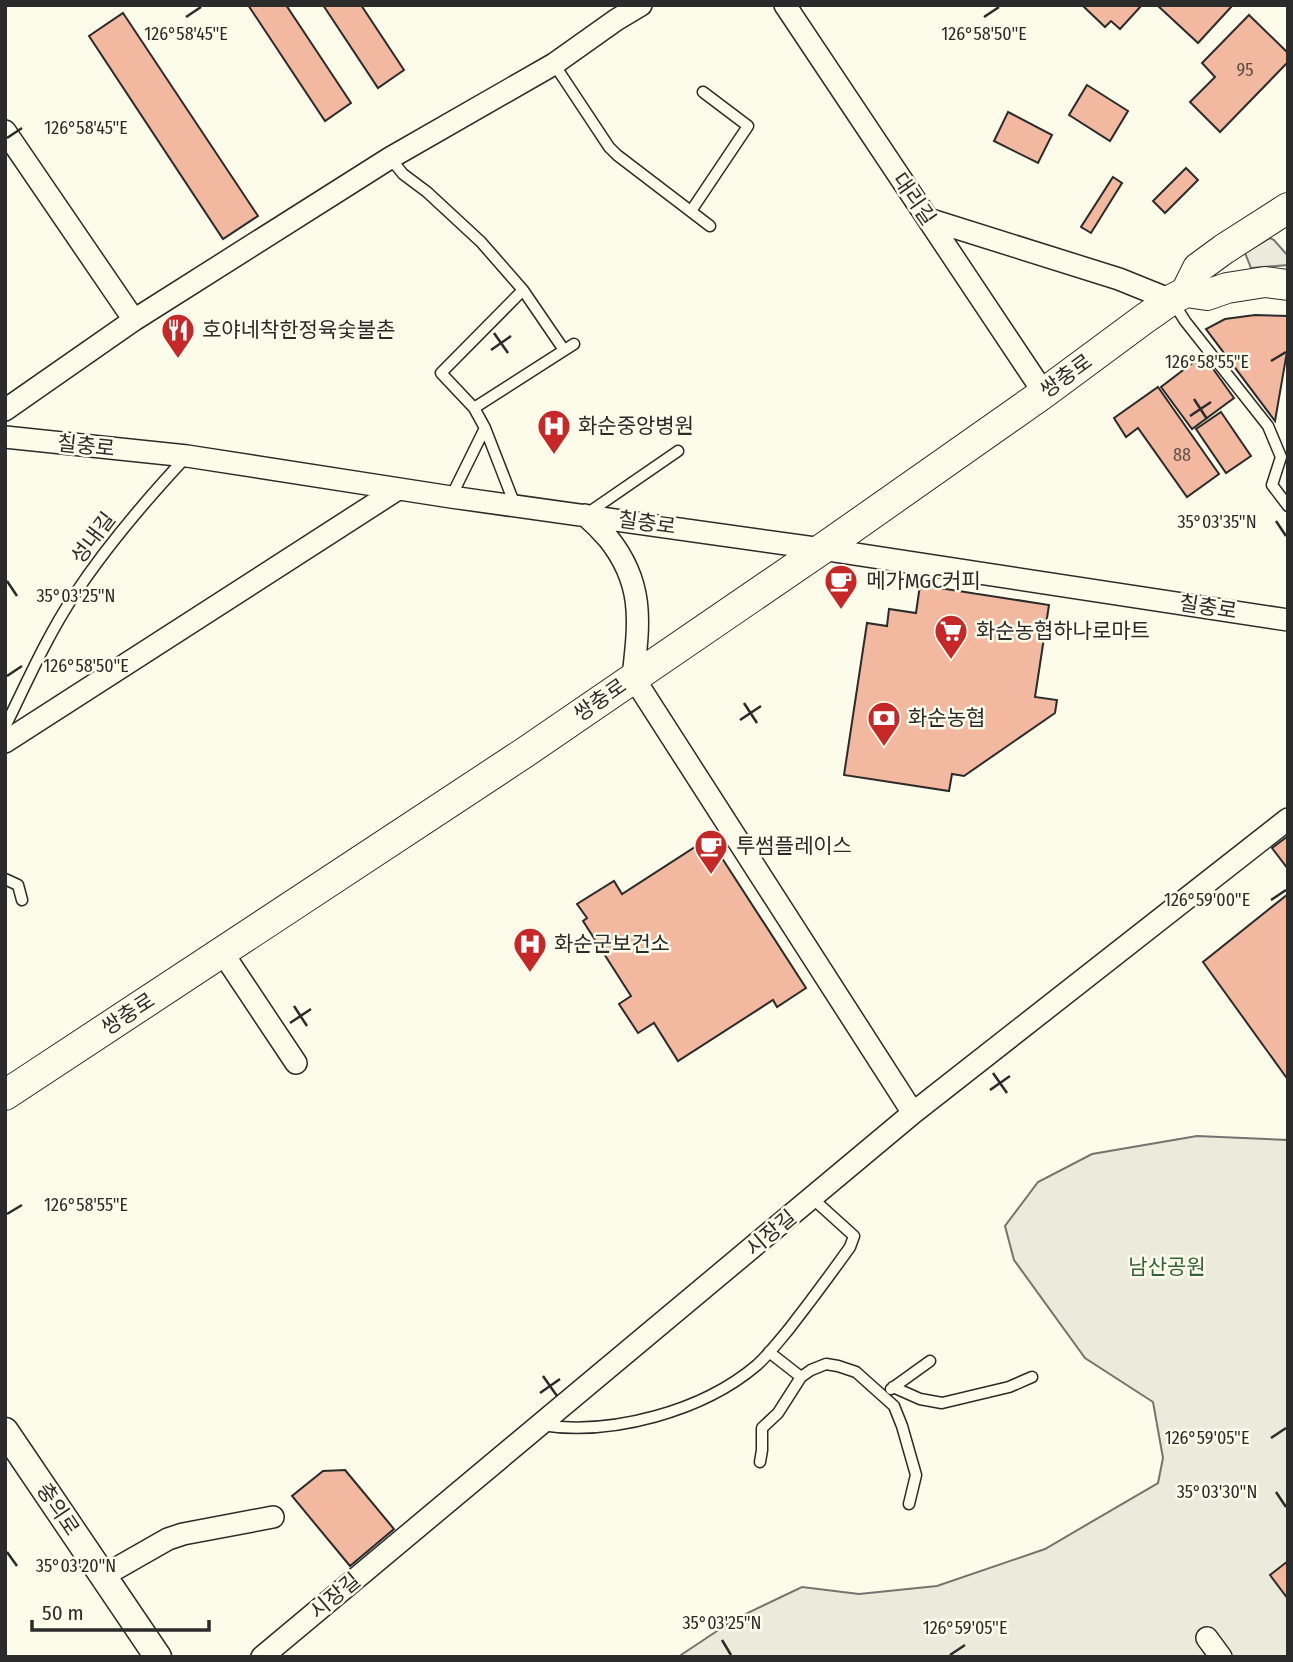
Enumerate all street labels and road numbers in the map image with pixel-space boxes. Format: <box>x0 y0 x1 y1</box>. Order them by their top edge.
street label: 대리길 <box>887 168 941 230</box>
street label: 쌍충로 <box>1035 348 1097 404</box>
street label: 칠충로 <box>56 430 116 462</box>
street label: 칠충로 <box>616 506 678 540</box>
street label: 성내길 <box>65 507 121 569</box>
street label: 칠충로 <box>1177 590 1239 624</box>
street label: 쌍충로 <box>569 673 631 727</box>
street label: 쌍충로 <box>97 987 159 1041</box>
street label: 시장길 <box>740 1204 802 1262</box>
street label: 충의로 <box>31 1478 85 1540</box>
street label: 시장길 <box>304 1567 366 1625</box>

